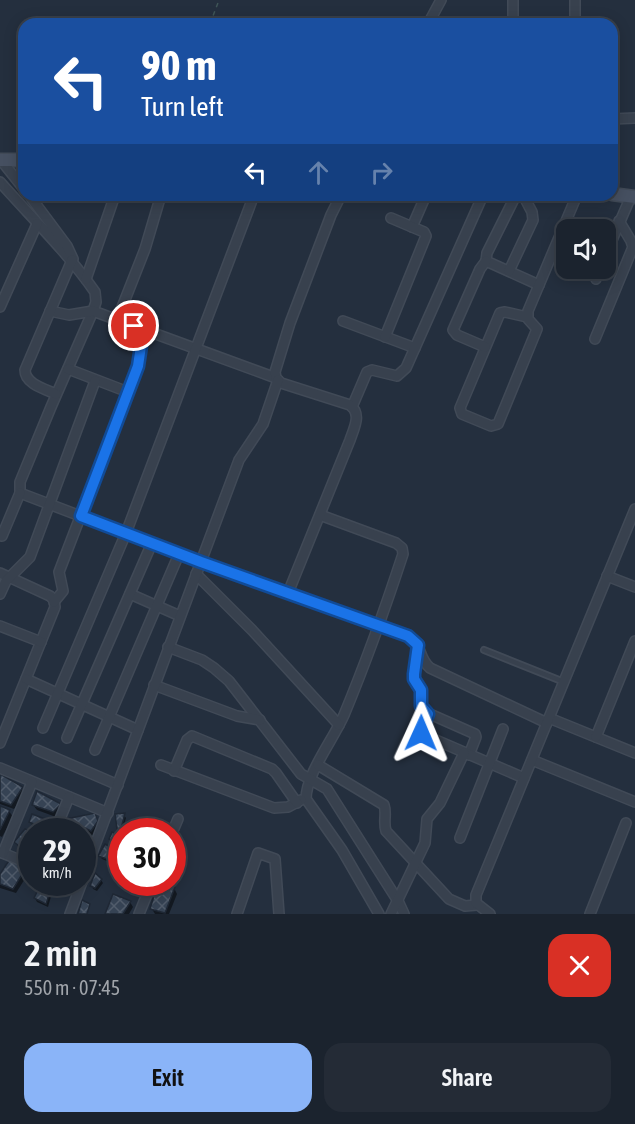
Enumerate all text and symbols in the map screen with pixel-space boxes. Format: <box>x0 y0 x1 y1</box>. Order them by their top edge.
text: 90 m <box>141 41 216 89</box>
icon: left <box>42 42 120 120</box>
text: Turn left <box>141 91 224 122</box>
icon: left <box>239 156 272 189</box>
icon: ahead <box>302 156 335 189</box>
icon: right <box>365 156 398 189</box>
map controls <box>556 219 616 279</box>
button: sound <box>556 219 616 279</box>
pin <box>108 300 159 351</box>
icon: arrive <box>117 309 150 342</box>
position arrow <box>389 701 453 765</box>
speed limit sign: 30 <box>108 818 186 896</box>
text: 29 <box>43 833 71 867</box>
text: km/h <box>42 864 72 881</box>
text: 2 min <box>24 932 98 974</box>
button: close <box>548 934 611 997</box>
text: 550 m · 07:45 <box>24 976 120 999</box>
button: Exit <box>24 1043 312 1112</box>
button: Share <box>324 1043 611 1112</box>

